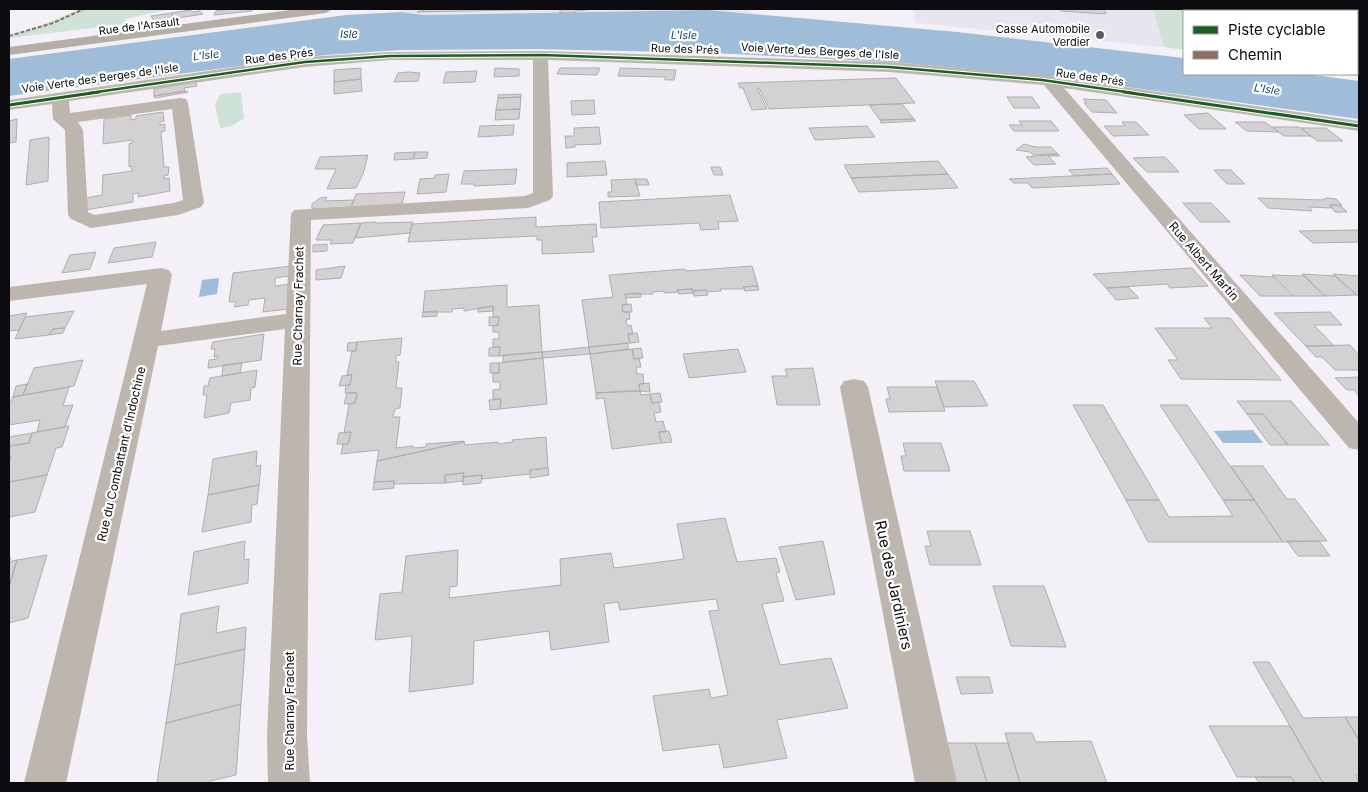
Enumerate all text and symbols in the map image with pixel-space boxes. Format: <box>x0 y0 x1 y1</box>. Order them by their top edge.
legend <box>1183 10 1358 75</box>
street label: Rue de l'Arsault <box>98 14 180 38</box>
text: Piste cyclable <box>1228 20 1325 39</box>
place label: Casse Automobile Verdier <box>996 22 1090 49</box>
water label: Isle <box>340 27 358 41</box>
water label: L'Isle <box>671 28 697 42</box>
marker: Casse Automobile Verdier <box>1094 29 1106 41</box>
street label: Voie Verte des Berges de l'Isle <box>741 40 899 62</box>
street label: Rue des Prés <box>651 41 720 57</box>
street label: Rue des Prés <box>244 45 314 67</box>
text: Chemin <box>1228 45 1282 64</box>
water label: L'Isle <box>192 46 220 64</box>
street label: Voie Verte des Berges de l'Isle <box>21 60 179 96</box>
street label: Rue des Prés <box>1055 65 1125 89</box>
water label: L'Isle <box>1253 80 1281 98</box>
street label: Rue Albert Martin <box>1166 219 1242 303</box>
street label: Rue Charnay Frachet <box>289 246 307 366</box>
street label: Rue du Combattant d'Indochine <box>94 365 148 543</box>
street label: Rue des Jardiniers <box>871 519 917 651</box>
street label: Rue Charnay Frachet <box>282 651 297 771</box>

